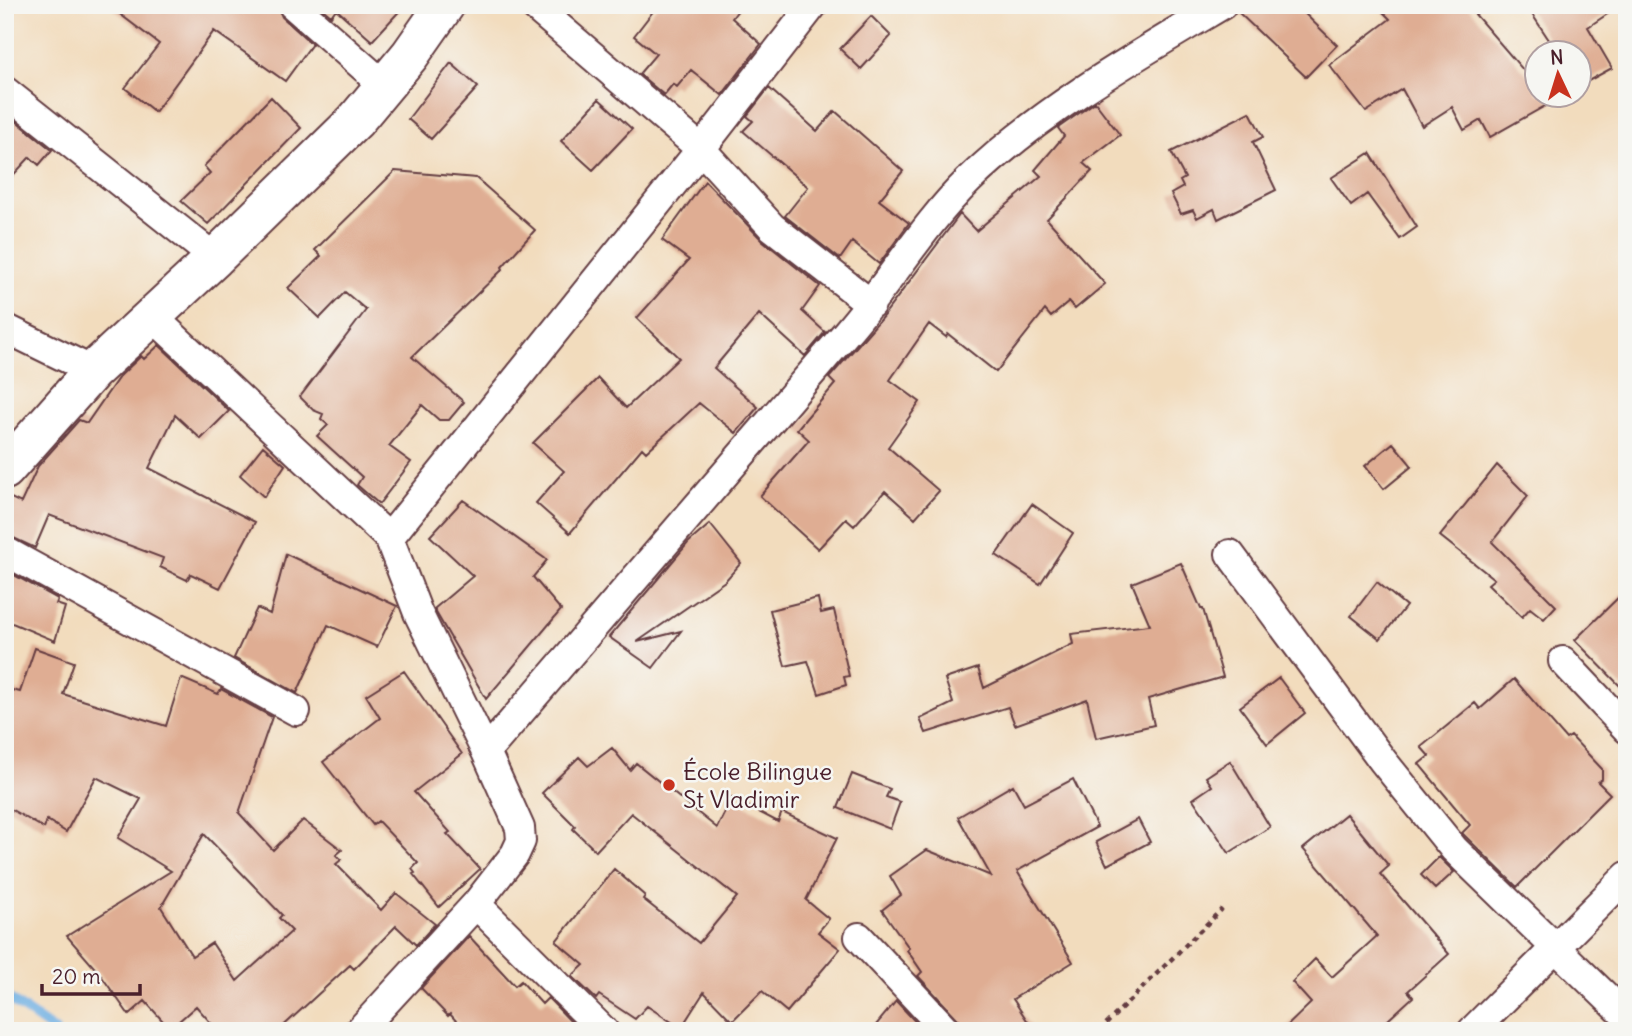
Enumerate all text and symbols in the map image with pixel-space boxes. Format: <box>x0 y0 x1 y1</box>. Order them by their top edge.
north arrow <box>1524 38 1594 108</box>
text: N <box>1549 45 1564 69</box>
place label: École Bilingue St Vladimir <box>683 756 832 814</box>
marker: École Bilingue St Vladimir <box>661 777 677 793</box>
scale bar <box>42 952 140 996</box>
text: 20 m <box>52 963 101 990</box>

